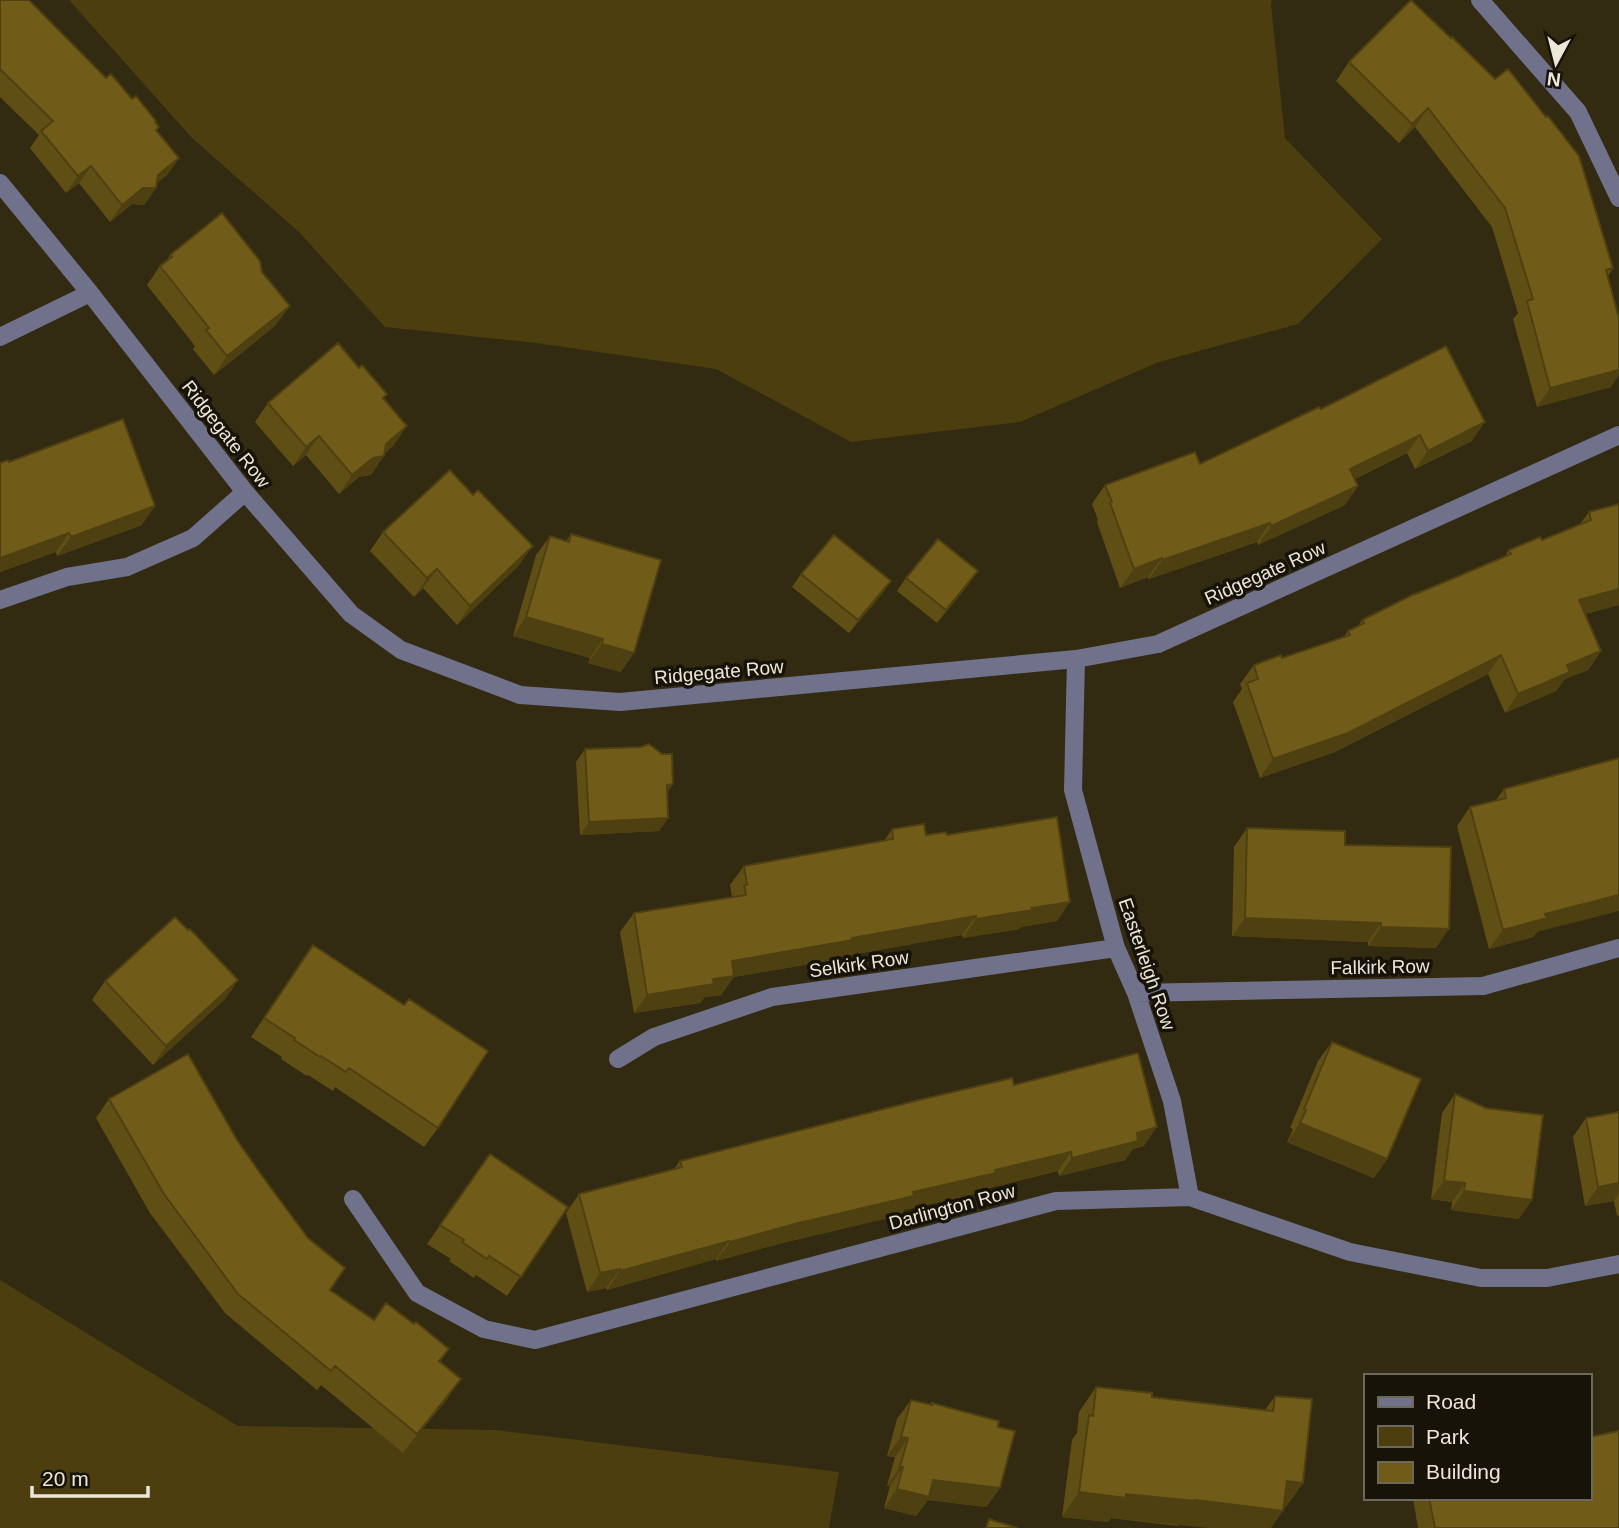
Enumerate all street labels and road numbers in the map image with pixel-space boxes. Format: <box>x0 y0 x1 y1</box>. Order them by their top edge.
street label: Ridgegate Row <box>178 376 274 492</box>
street label: Ridgegate Row <box>1201 537 1329 609</box>
street label: Ridgegate Row <box>653 656 785 688</box>
street label: Easterleigh Row <box>1115 895 1180 1033</box>
street label: Selkirk Row <box>808 947 910 981</box>
street label: Falkirk Row <box>1330 956 1430 978</box>
street label: Darlington Row <box>887 1180 1018 1234</box>

